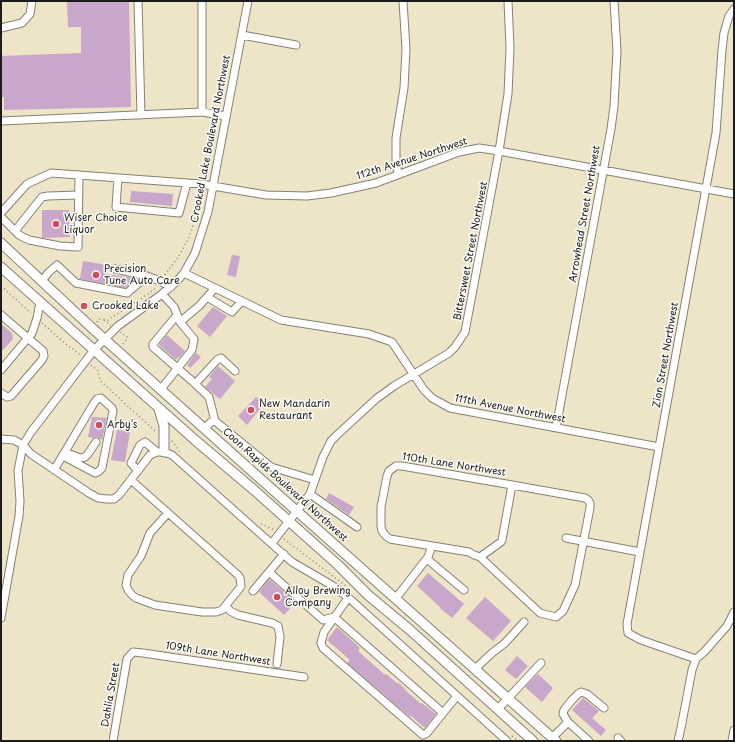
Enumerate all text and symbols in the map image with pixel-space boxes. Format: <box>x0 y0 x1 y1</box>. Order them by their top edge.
street label: Crooked Lake Boulevard Northwest <box>189 54 233 224</box>
street label: 112th Avenue Northwest <box>355 135 469 183</box>
street label: Arrowhead Street Northwest <box>567 145 603 283</box>
street label: Bittersweet Street Northwest <box>452 180 490 322</box>
place label: Wiser Choice Liquor <box>64 212 128 236</box>
marker: Wiser Choice Liquor <box>51 219 61 229</box>
place label: Precision Tune Auto Care <box>104 263 179 286</box>
marker: Precision Tune Auto Care <box>91 270 101 280</box>
place label: Crooked Lake <box>92 300 159 312</box>
marker: Crooked Lake <box>79 301 89 311</box>
street label: Zion Street Northwest <box>651 301 681 409</box>
street label: 111th Avenue Northwest <box>454 392 566 426</box>
place label: New Mandarin Restaurant <box>259 398 330 422</box>
marker: New Mandarin Restaurant <box>246 405 256 415</box>
place label: Arby's <box>107 419 137 431</box>
marker: Arby's <box>94 420 104 430</box>
street label: Coon Rapids Boulevard Northwest <box>220 426 350 544</box>
street label: 110th Lane Northwest <box>401 451 507 479</box>
place label: Alloy Brewing Company <box>285 585 350 608</box>
marker: Alloy Brewing Company <box>272 592 282 602</box>
street label: 109th Lane Northwest <box>165 640 271 668</box>
street label: Dahlia Street <box>99 662 123 728</box>

